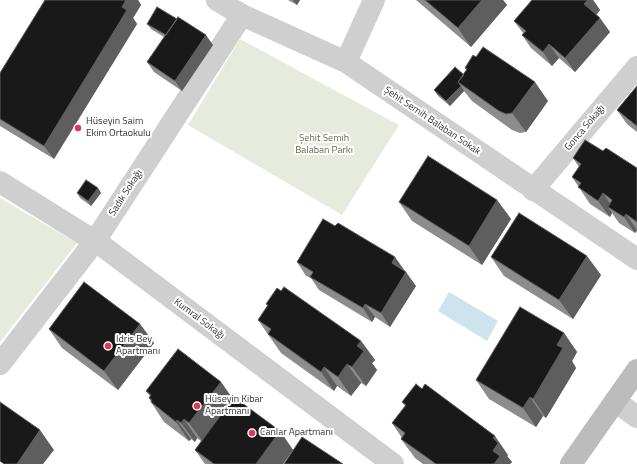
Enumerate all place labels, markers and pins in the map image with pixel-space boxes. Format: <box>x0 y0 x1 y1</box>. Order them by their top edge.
place label: Hüseyin Saim Ekim Ortaokulu <box>86 116 151 140</box>
marker: Hüseyin Saim Ekim Ortaokulu <box>73 123 83 133</box>
place label: Idris Bey Apartmanı <box>116 334 160 358</box>
marker: Idris Bey Apartmanı <box>103 341 113 351</box>
place label: Hüseyin Kibar Apartmanı <box>205 394 263 418</box>
marker: Hüseyin Kibar Apartmanı <box>192 401 202 411</box>
place label: Canlar Apartmanı <box>260 427 333 439</box>
marker: Canlar Apartmanı <box>247 428 257 438</box>

